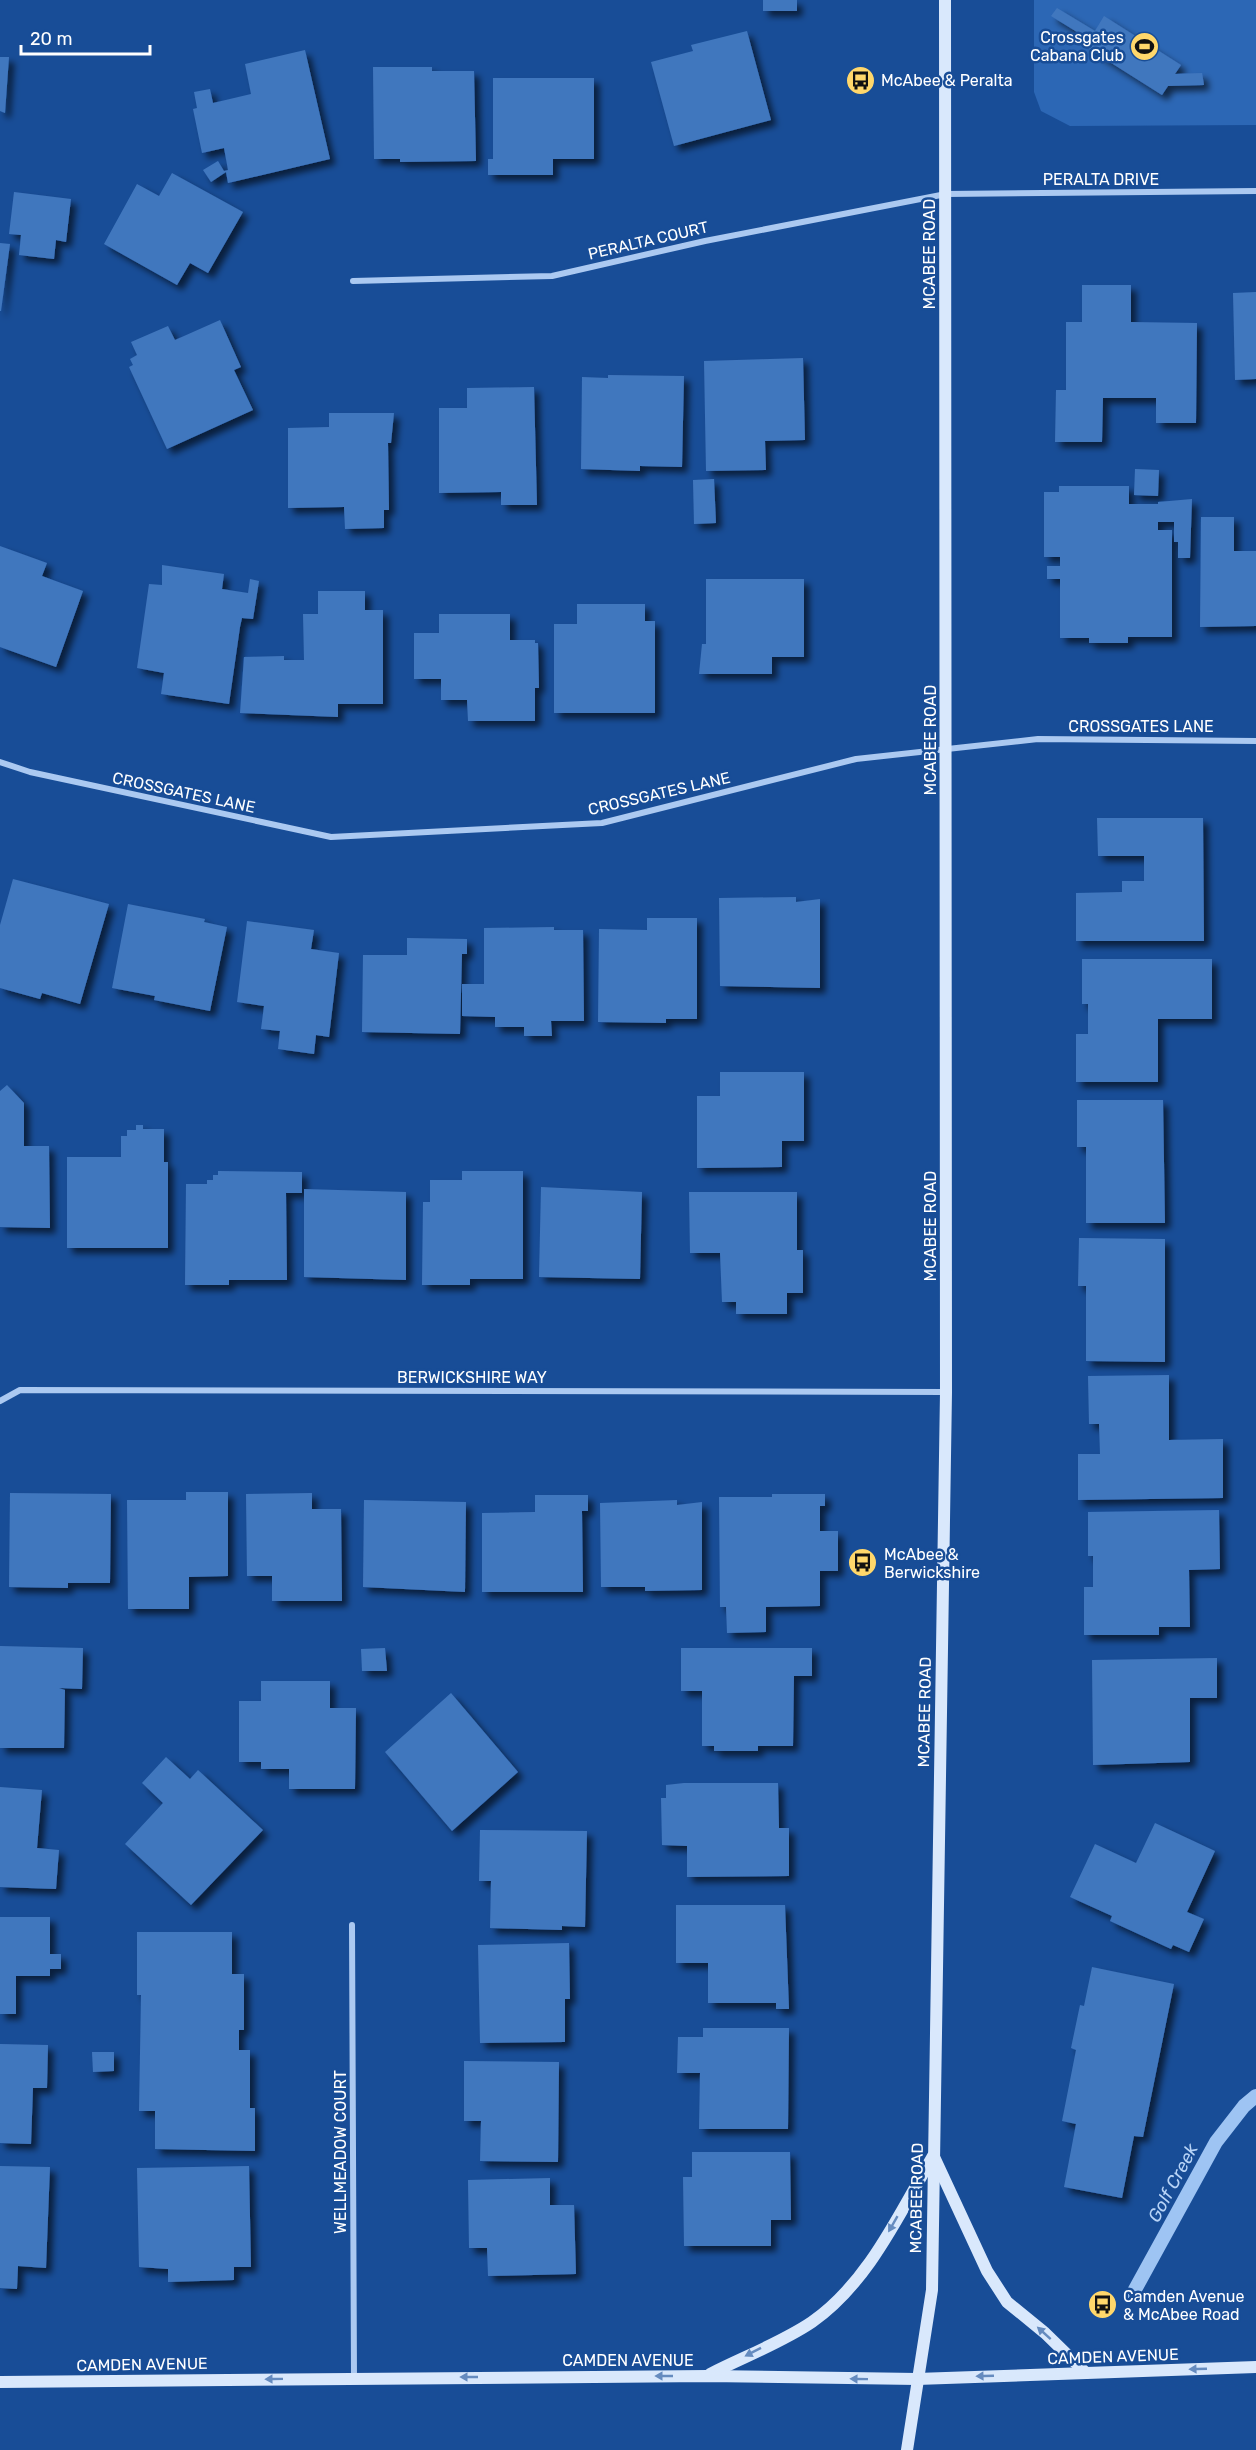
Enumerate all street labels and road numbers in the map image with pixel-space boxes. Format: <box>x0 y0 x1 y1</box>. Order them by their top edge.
street label: PERALTA DRIVE <box>1043 170 1159 189</box>
street label: MCABEE ROAD <box>920 199 939 309</box>
street label: PERALTA COURT <box>586 217 710 264</box>
street label: MCABEE ROAD <box>921 685 940 795</box>
street label: CROSSGATES LANE <box>1068 717 1214 736</box>
street label: CROSSGATES LANE <box>111 768 257 817</box>
street label: CROSSGATES LANE <box>586 768 732 819</box>
street label: MCABEE ROAD <box>921 1171 940 1281</box>
street label: BERWICKSHIRE WAY <box>397 1368 547 1387</box>
street label: MCABEE ROAD <box>914 1656 935 1768</box>
street label: WELLMEADOW COURT <box>331 2070 350 2234</box>
street label: MCABEE ROAD <box>906 2142 927 2254</box>
street label: CAMDEN AVENUE <box>1047 2345 1179 2368</box>
street label: CAMDEN AVENUE <box>562 2351 694 2370</box>
street label: CAMDEN AVENUE <box>76 2354 208 2375</box>

